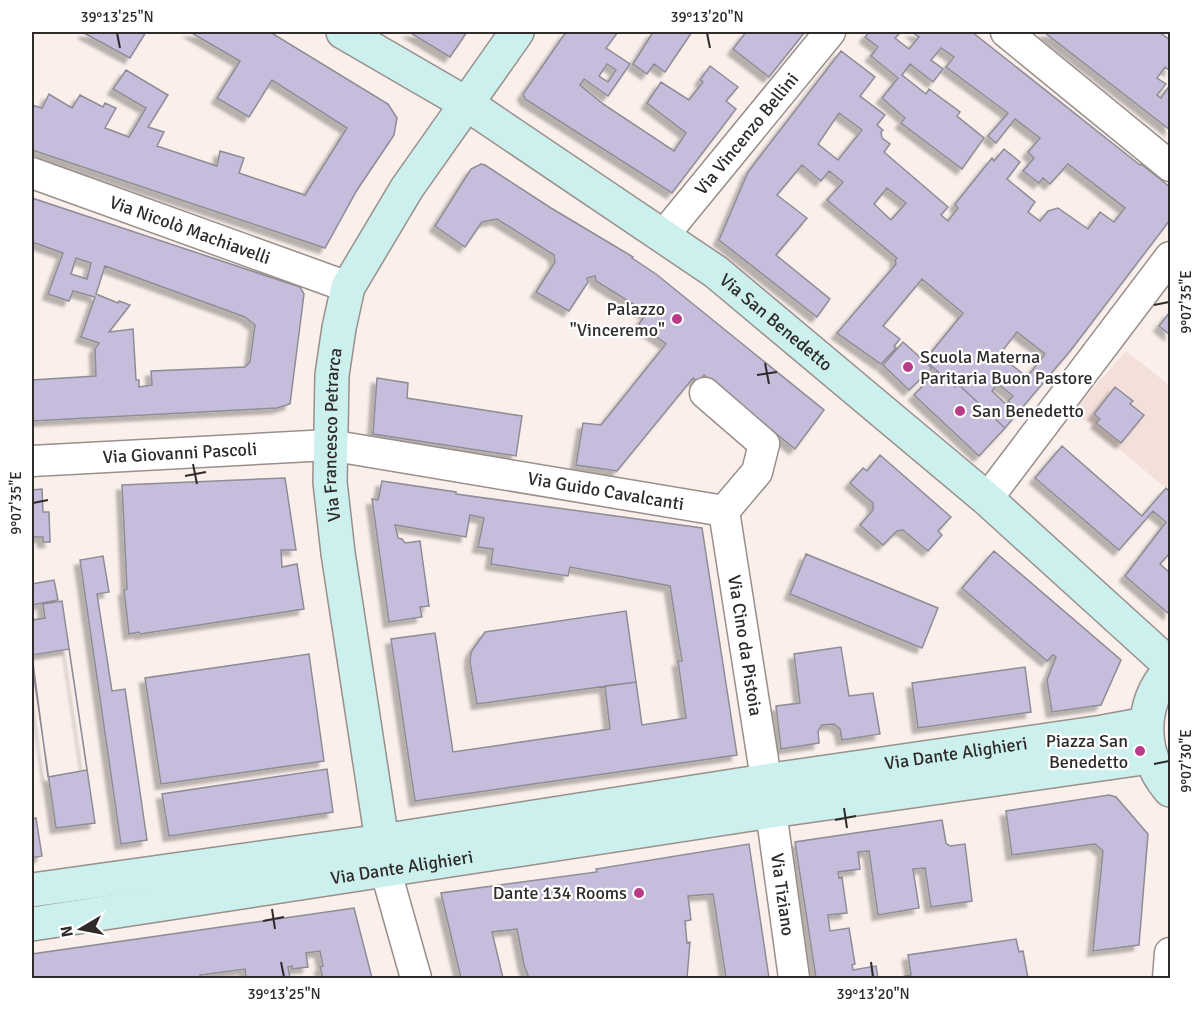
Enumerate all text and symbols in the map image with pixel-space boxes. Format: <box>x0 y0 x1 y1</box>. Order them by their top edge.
text: 39°13'25"N <box>80 8 154 26</box>
text: 39°13'20"N <box>670 8 744 26</box>
street label: Via Vincenzo Bellini <box>690 68 803 199</box>
street label: Via Nicolò Machiavelli <box>107 191 273 269</box>
street label: Via San Benedetto <box>715 269 837 376</box>
text: 9°07'35"E <box>1177 270 1195 334</box>
place label: Palazzo "Vinceremo" <box>570 298 665 341</box>
marker: Palazzo "Vinceremo" <box>670 312 684 326</box>
street label: Via Francesco Petrarca <box>319 346 347 523</box>
place label: Scuola Materna Paritaria Buon Pastore <box>920 346 1092 389</box>
marker: Scuola Materna Paritaria Buon Pastore <box>901 360 915 374</box>
place label: San Benedetto <box>972 400 1084 422</box>
marker: San Benedetto <box>953 404 967 418</box>
street label: Via Giovanni Pascoli <box>102 438 258 468</box>
street label: Via Guido Cavalcanti <box>526 467 686 515</box>
text: 9°07'35"E <box>7 471 25 535</box>
street label: Via Cino da Pistoia <box>723 573 767 717</box>
text: 9°07'30"E <box>1177 729 1195 793</box>
place label: Piazza San Benedetto <box>1046 730 1128 773</box>
street label: Via Dante Alighieri <box>883 732 1029 775</box>
marker: Piazza San Benedetto <box>1133 744 1147 758</box>
street label: Via Dante Alighieri <box>329 846 474 889</box>
street label: Via Tiziano <box>766 852 799 937</box>
place label: Dante 134 Rooms <box>493 882 627 904</box>
marker: Dante 134 Rooms <box>632 886 646 900</box>
north arrow <box>51 899 111 959</box>
text: N <box>56 924 78 939</box>
text: 39°13'25"N <box>247 985 321 1003</box>
text: 39°13'20"N <box>836 985 910 1003</box>

